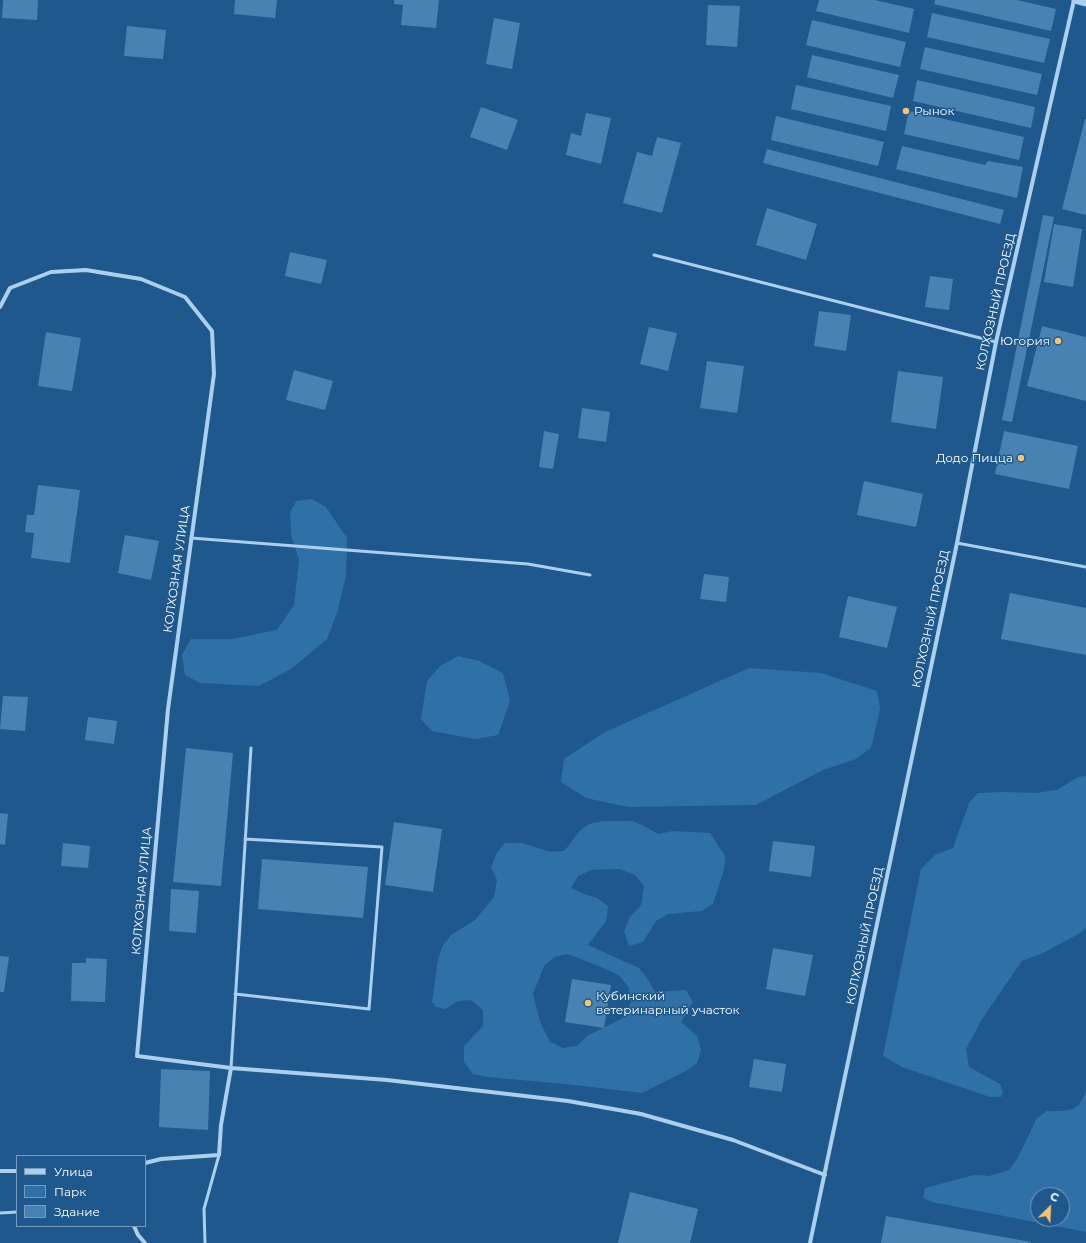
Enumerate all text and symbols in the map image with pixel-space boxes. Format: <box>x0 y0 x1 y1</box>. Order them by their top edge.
place label: Рынок <box>914 104 954 118</box>
marker: Рынок <box>901 106 911 116</box>
street label: КОЛХОЗНЫЙ ПРОЕЗД <box>973 232 1019 372</box>
place label: Югория <box>1000 334 1050 348</box>
marker: Югория <box>1053 336 1063 346</box>
place label: Додо Пицца <box>936 451 1013 465</box>
marker: Додо Пицца <box>1016 453 1026 463</box>
street label: КОЛХОЗНАЯ УЛИЦА <box>161 504 193 634</box>
street label: КОЛХОЗНЫЙ ПРОЕЗД <box>909 549 953 689</box>
street label: КОЛХОЗНАЯ УЛИЦА <box>129 826 155 956</box>
street label: КОЛХОЗНЫЙ ПРОЕЗД <box>843 866 887 1006</box>
place label: Кубинский ветеринарный участок <box>596 989 739 1017</box>
marker: Кубинский ветеринарный участок <box>583 998 593 1008</box>
legend <box>16 1155 146 1227</box>
text: Улица <box>54 1164 93 1179</box>
text: Парк <box>54 1184 86 1199</box>
north arrow <box>1030 1187 1070 1227</box>
text: С <box>1048 1189 1061 1205</box>
text: Здание <box>54 1204 100 1219</box>

